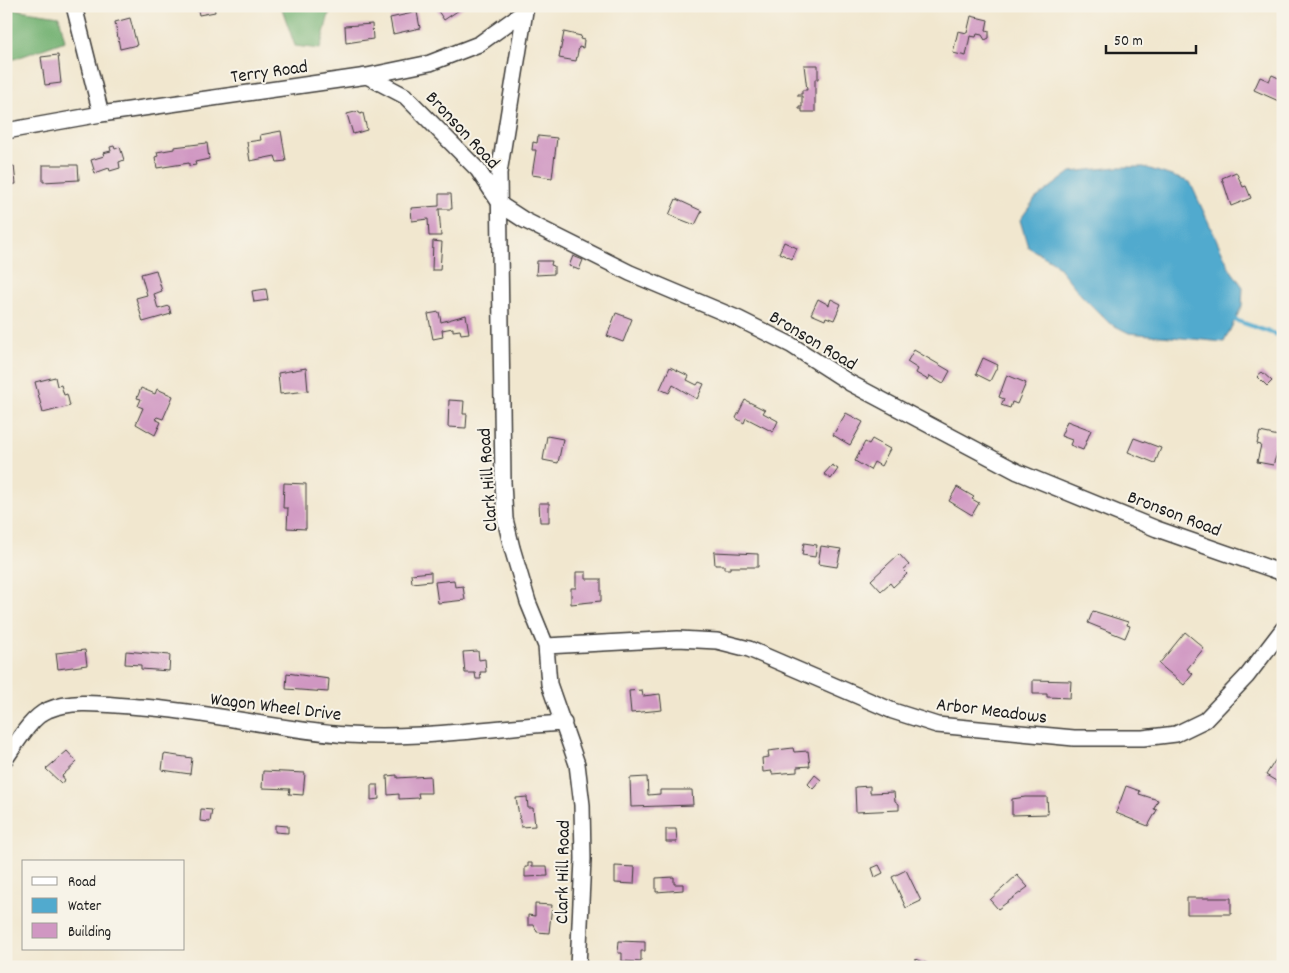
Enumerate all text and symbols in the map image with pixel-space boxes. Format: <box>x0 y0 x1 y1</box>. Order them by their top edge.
scale bar <box>1106 22 1196 54</box>
text: 50 m <box>1114 31 1143 53</box>
street label: Terry Road <box>229 55 310 92</box>
street label: Bronson Road <box>418 86 505 177</box>
street label: Bronson Road <box>763 305 861 379</box>
street label: Clark Hill Road <box>472 427 507 533</box>
street label: Bronson Road <box>1123 485 1225 546</box>
street label: Wagon Wheel Drive <box>209 687 343 730</box>
street label: Arbor Meadows <box>935 692 1049 733</box>
street label: Clark Hill Road <box>550 820 579 924</box>
legend <box>22 860 185 950</box>
text: Road <box>68 872 96 894</box>
text: Water <box>68 896 102 918</box>
text: Building <box>68 922 111 944</box>

